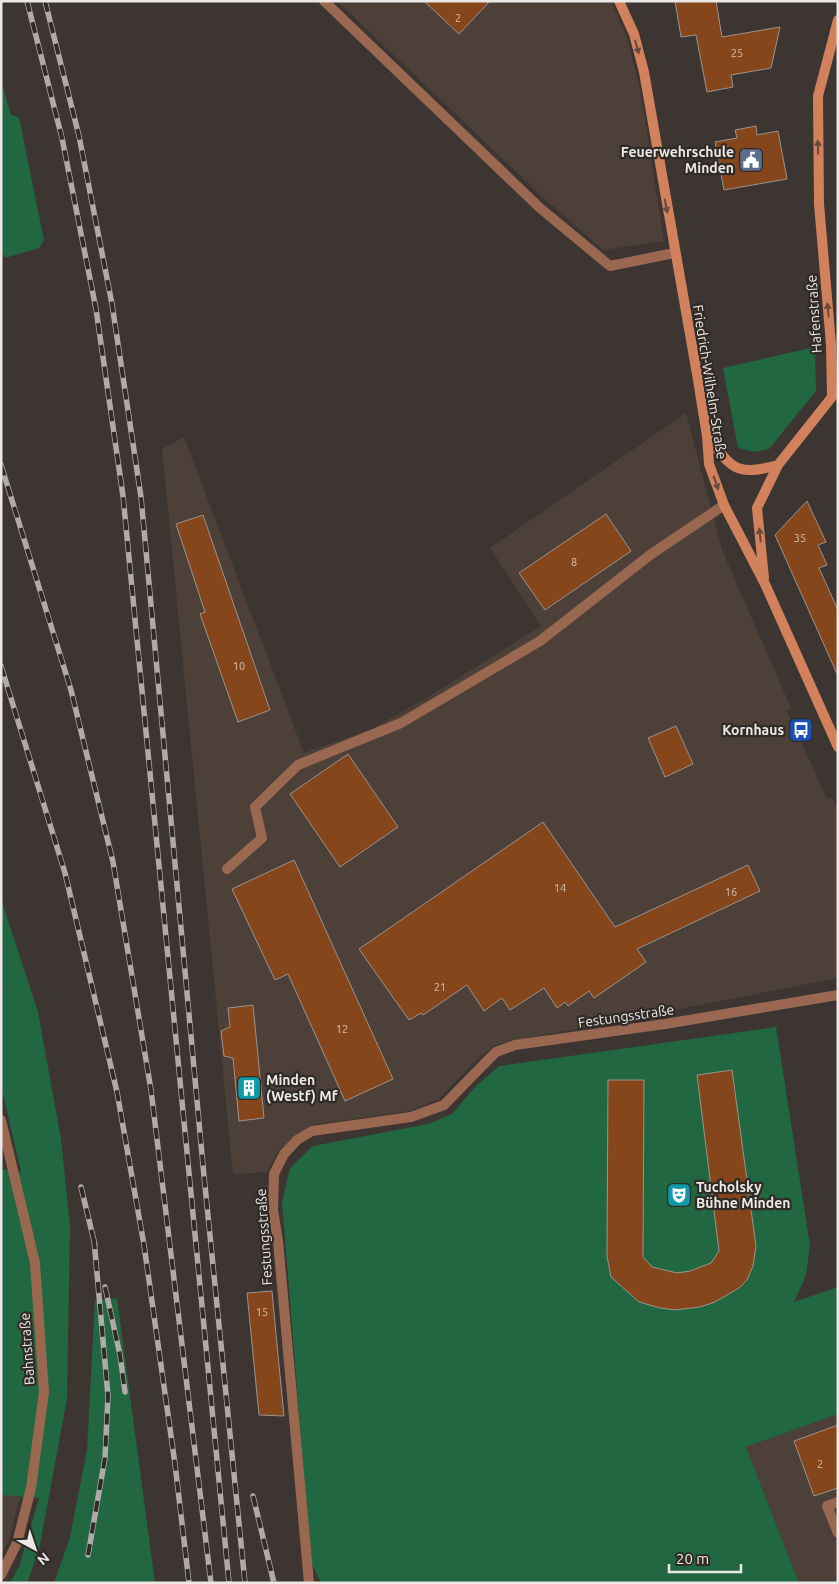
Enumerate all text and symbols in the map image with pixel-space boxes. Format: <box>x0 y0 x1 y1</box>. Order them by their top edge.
house number: 2 <box>455 12 461 24</box>
one-way arrow <box>633 39 641 54</box>
house number: 25 <box>731 47 743 59</box>
one-way arrow <box>814 139 822 155</box>
place label: Feuerwehrschule Minden <box>621 144 734 176</box>
public building icon: Feuerwehrschule Minden <box>738 147 764 173</box>
one-way arrow <box>663 199 671 215</box>
street label: Hafenstraße <box>803 274 825 354</box>
one-way arrow <box>824 301 832 317</box>
street label: Friedrich-Wilhelm-Straße <box>690 304 730 460</box>
one-way arrow <box>712 476 720 491</box>
one-way arrow <box>755 527 763 543</box>
house number: 35 <box>794 532 806 544</box>
house number: 8 <box>571 556 577 568</box>
house number: 10 <box>233 660 245 672</box>
bus stop icon: Kornhaus <box>788 717 814 743</box>
place label: Kornhaus <box>722 722 784 738</box>
house number: 14 <box>554 882 566 894</box>
house number: 16 <box>725 886 737 898</box>
house number: 21 <box>434 981 446 993</box>
street label: Festungsstraße <box>577 1001 675 1031</box>
house number: 12 <box>336 1023 348 1035</box>
place label: Minden (Westf) Mf <box>266 1072 338 1104</box>
building icon: Minden (Westf) Mf <box>236 1075 262 1101</box>
place label: Tucholsky Bühne Minden <box>696 1179 790 1211</box>
theatre icon: Tucholsky Bühne Minden <box>666 1182 692 1208</box>
street label: Festungsstraße <box>253 1188 275 1286</box>
house number: 15 <box>256 1306 268 1318</box>
street label: Bahnstraße <box>16 1312 38 1386</box>
house number: 2 <box>817 1458 823 1470</box>
north arrow <box>10 1524 60 1574</box>
scale bar <box>669 1542 742 1574</box>
text: N <box>34 1549 53 1568</box>
text: 20 m <box>676 1550 709 1567</box>

